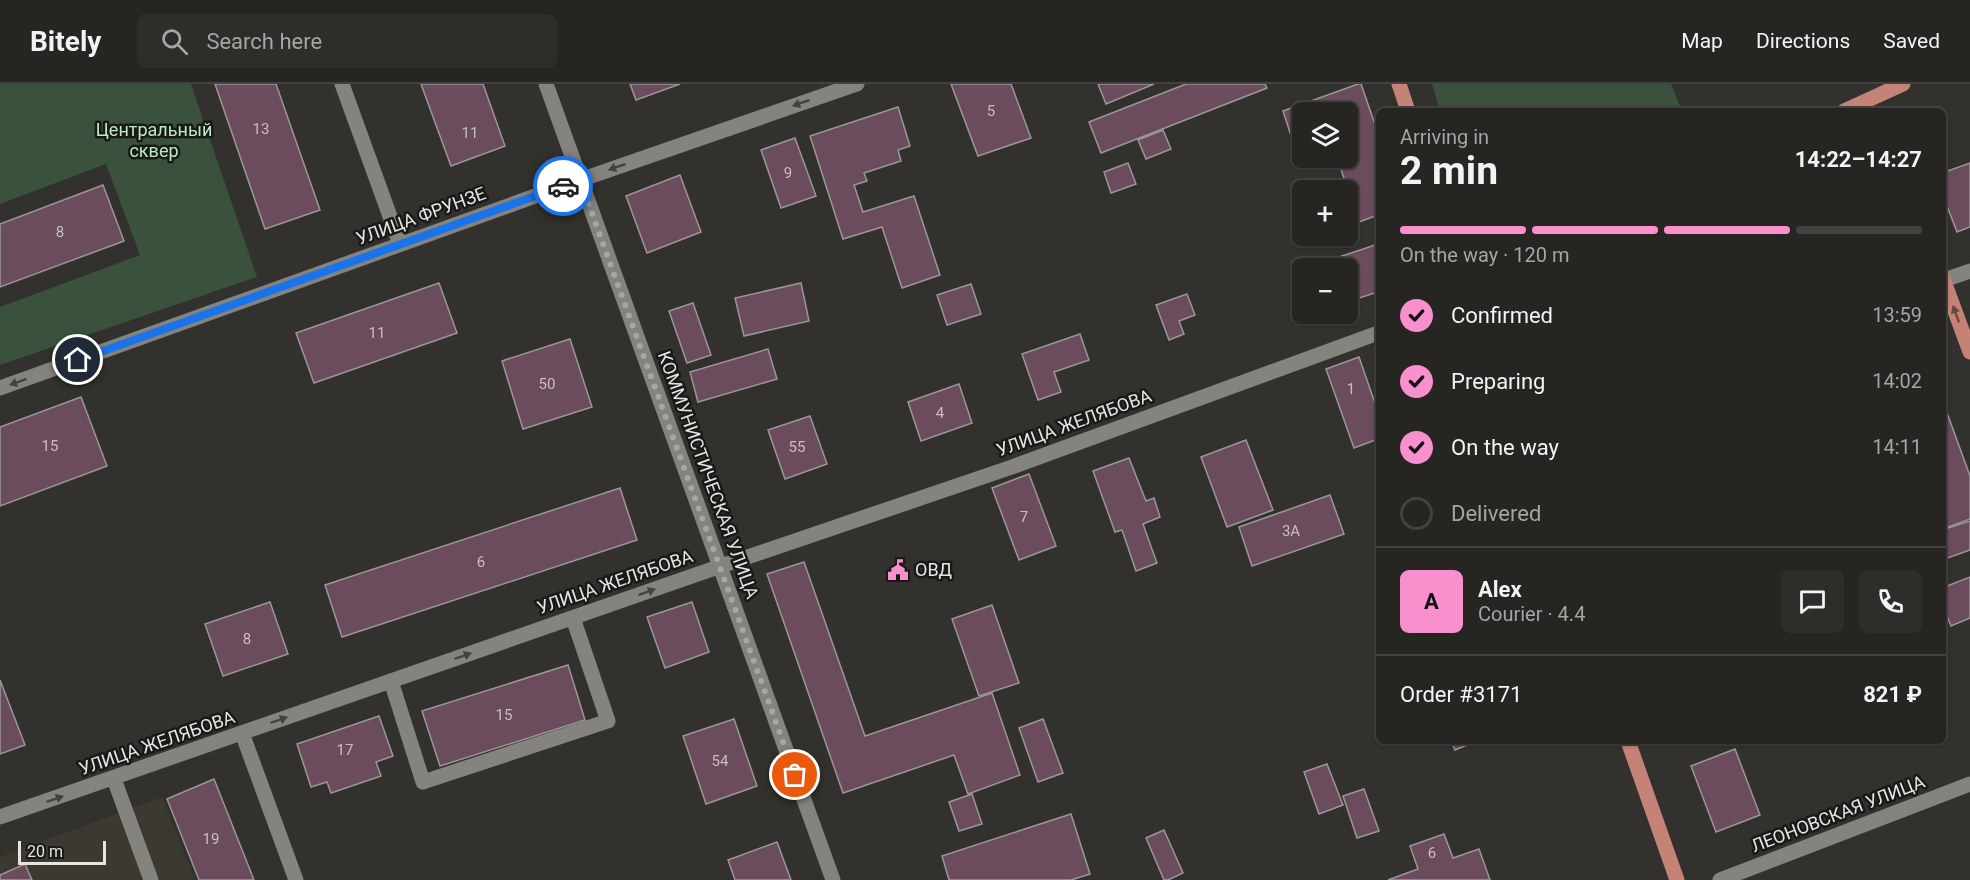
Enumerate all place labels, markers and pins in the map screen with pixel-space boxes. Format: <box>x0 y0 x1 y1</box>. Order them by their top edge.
pin <box>52 334 103 385</box>
public building icon: ОВД <box>886 558 910 582</box>
place label: ОВД <box>915 559 953 580</box>
pin <box>769 749 820 800</box>

